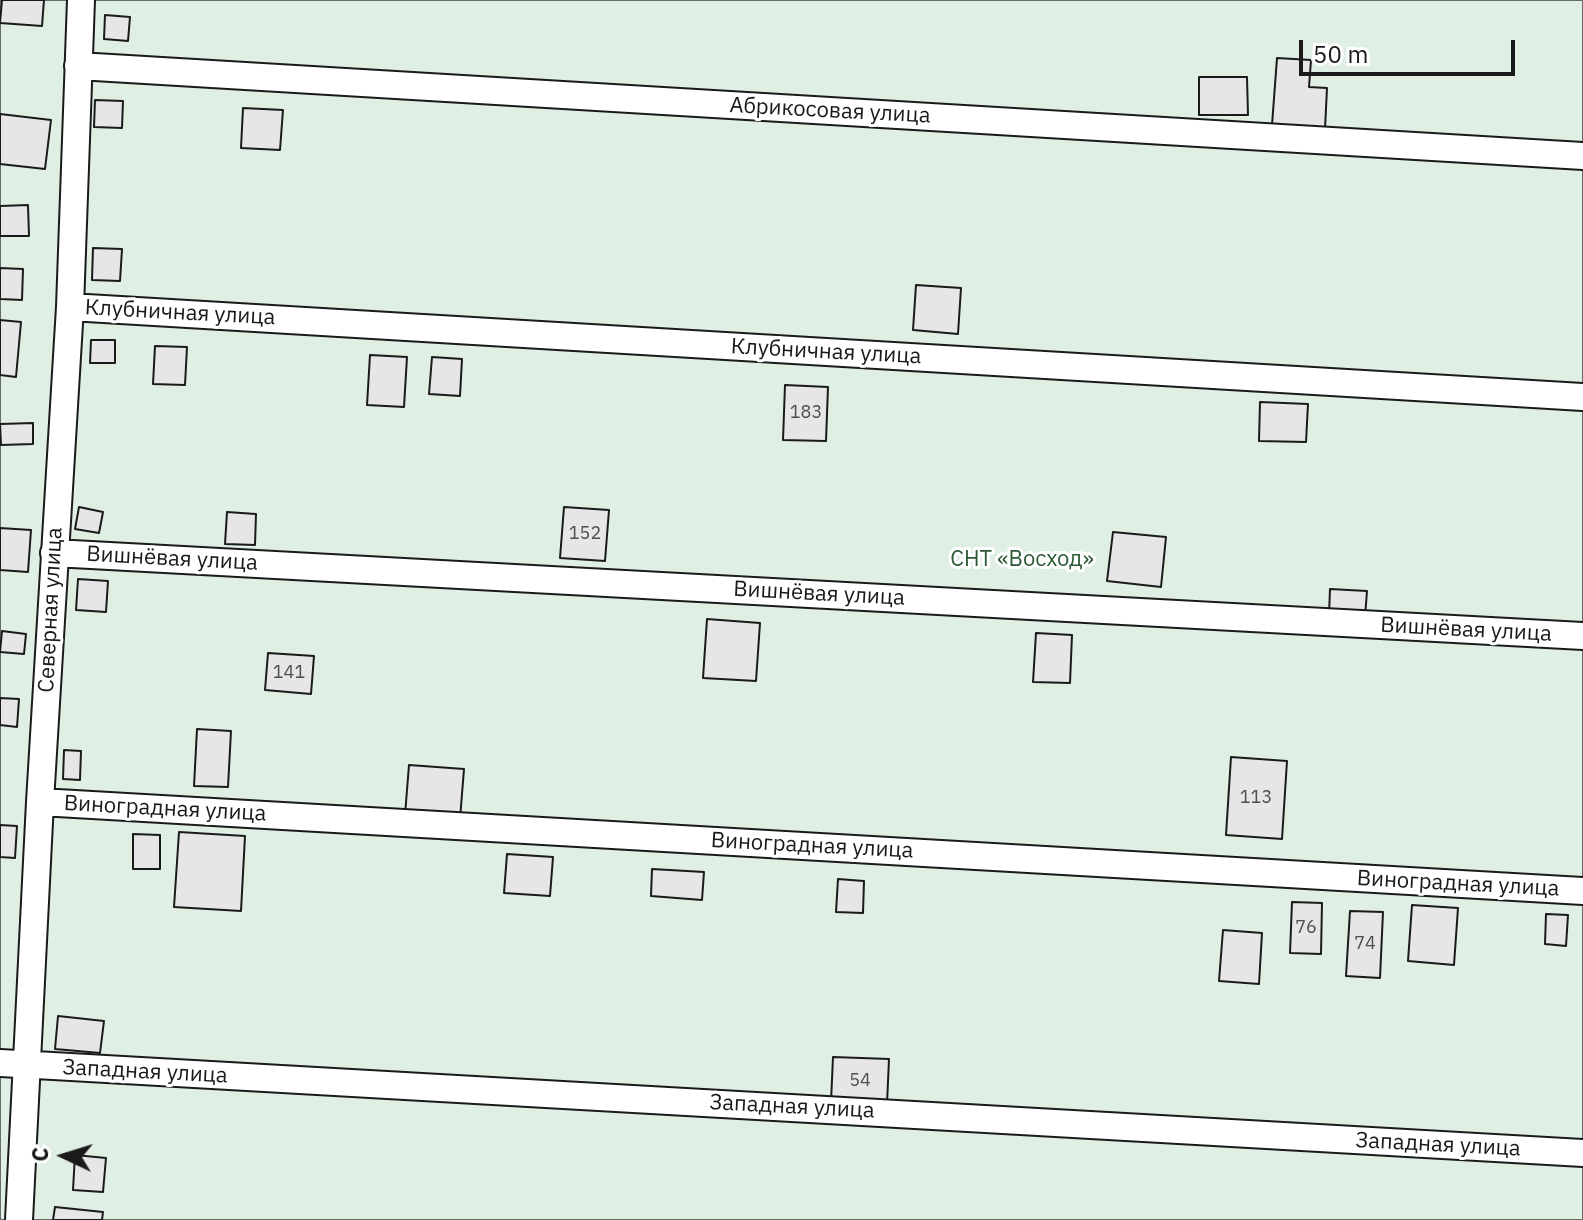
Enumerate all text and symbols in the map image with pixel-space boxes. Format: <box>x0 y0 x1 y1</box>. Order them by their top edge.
scale bar <box>1303 24 1519 74</box>
text: 50 m <box>1313 38 1368 70</box>
street label: Абрикосовая улица <box>729 93 931 129</box>
street label: Клубничная улица <box>84 295 276 331</box>
street label: Клубничная улица <box>730 334 922 370</box>
house number: 183 <box>790 402 822 424</box>
house number: 152 <box>569 523 601 545</box>
street label: Северная улица <box>33 527 69 693</box>
street label: Вишнёвая улица <box>86 541 258 577</box>
park label: СНТ «Восход» <box>950 547 1094 573</box>
street label: Вишнёвая улица <box>733 576 905 612</box>
street label: Вишнёвая улица <box>1380 612 1552 648</box>
house number: 141 <box>273 662 305 684</box>
house number: 113 <box>1240 787 1272 809</box>
street label: Виноградная улица <box>63 791 267 827</box>
street label: Виноградная улица <box>710 828 914 864</box>
street label: Виноградная улица <box>1356 866 1560 902</box>
house number: 76 <box>1295 917 1317 939</box>
house number: 74 <box>1354 933 1376 955</box>
street label: Западная улица <box>62 1054 228 1090</box>
house number: 54 <box>849 1070 871 1092</box>
street label: Западная улица <box>709 1089 875 1125</box>
north arrow <box>24 1116 104 1196</box>
street label: Западная улица <box>1355 1127 1521 1163</box>
text: С <box>25 1146 55 1162</box>

